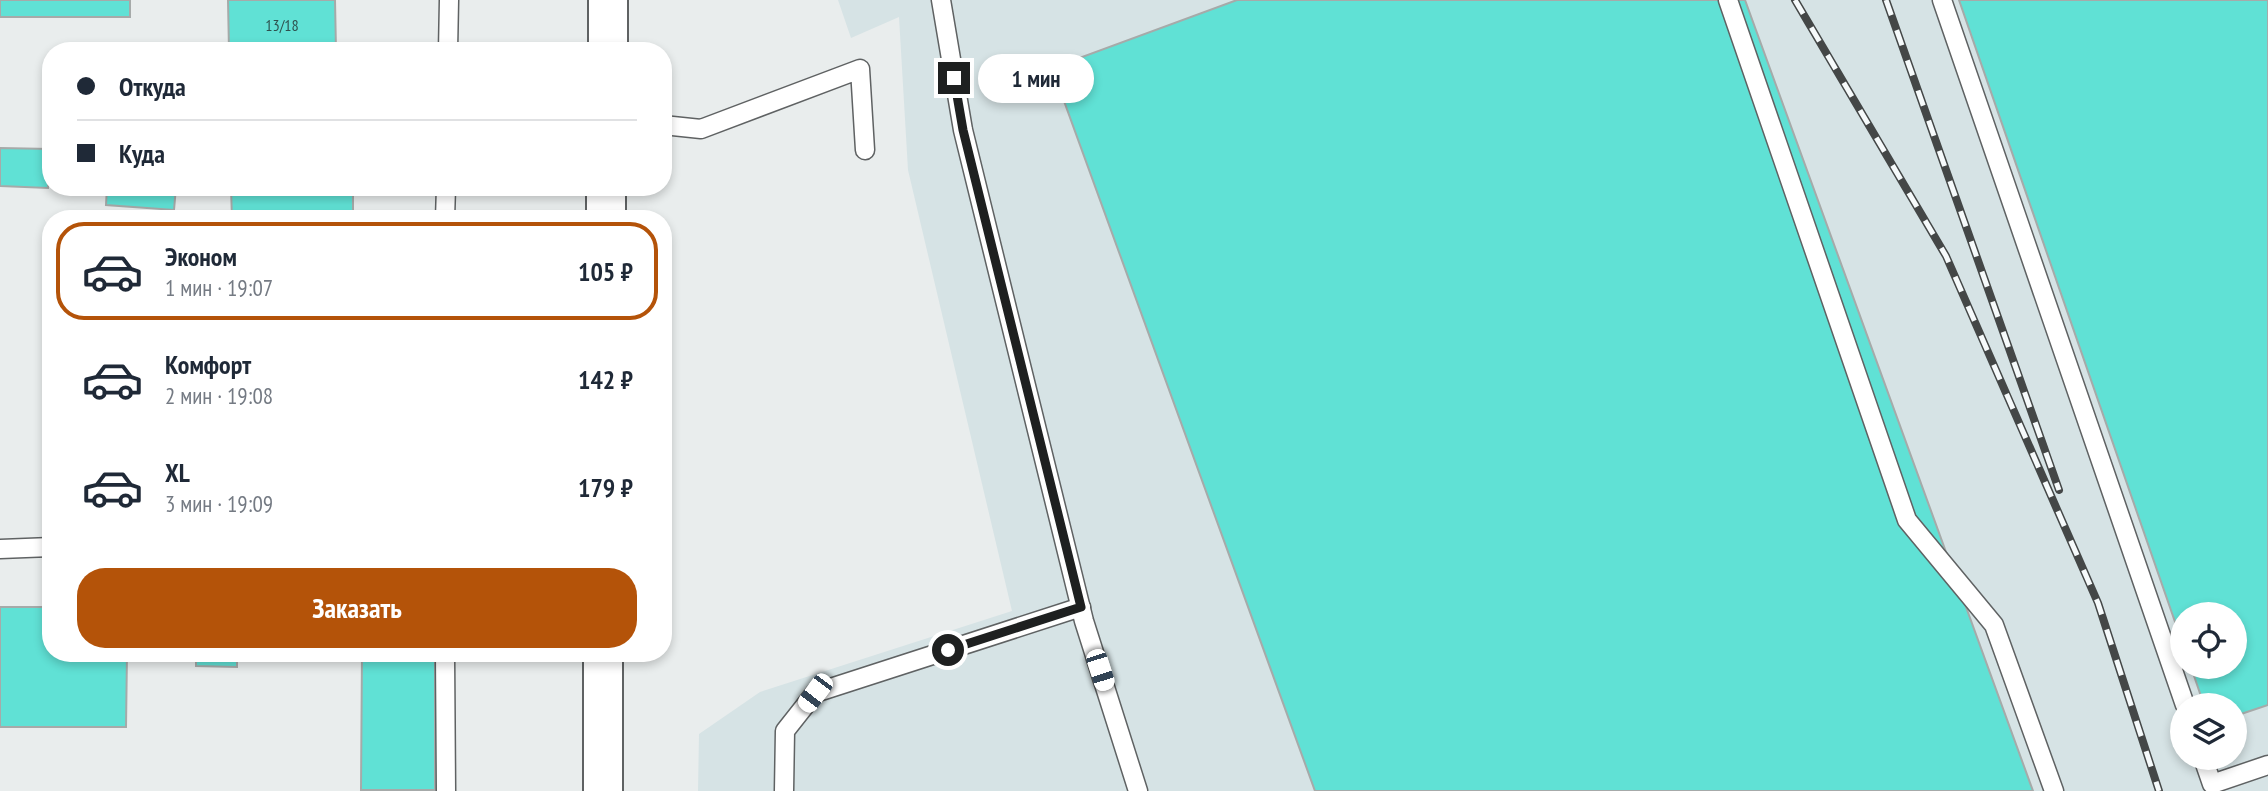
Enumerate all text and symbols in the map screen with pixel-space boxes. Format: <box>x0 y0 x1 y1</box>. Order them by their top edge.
house number: 13/18 <box>265 15 299 35</box>
callout: 1 мин <box>978 54 1094 102</box>
route end <box>938 62 970 94</box>
text: 1 мин <box>1011 64 1061 93</box>
text: Откуда <box>119 70 186 103</box>
text: Куда <box>119 137 165 170</box>
icon: car <box>81 240 144 303</box>
text: Эконом <box>165 240 237 273</box>
text: 105 ₽ <box>578 255 633 288</box>
text: 1 мин · 19:07 <box>165 273 273 302</box>
icon: car <box>81 348 144 411</box>
text: Комфорт <box>165 348 251 381</box>
text: 142 ₽ <box>578 363 633 396</box>
text: 2 мин · 19:08 <box>165 381 273 410</box>
icon: car <box>81 456 144 519</box>
text: XL <box>165 456 190 489</box>
text: 179 ₽ <box>578 471 633 504</box>
text: 3 мин · 19:09 <box>165 489 273 518</box>
button: Заказать <box>77 568 637 648</box>
map controls <box>2170 602 2247 770</box>
button: locate <box>2170 602 2247 679</box>
route start <box>932 634 964 666</box>
car <box>1084 647 1117 693</box>
car <box>794 670 837 716</box>
button: layers <box>2170 693 2247 770</box>

